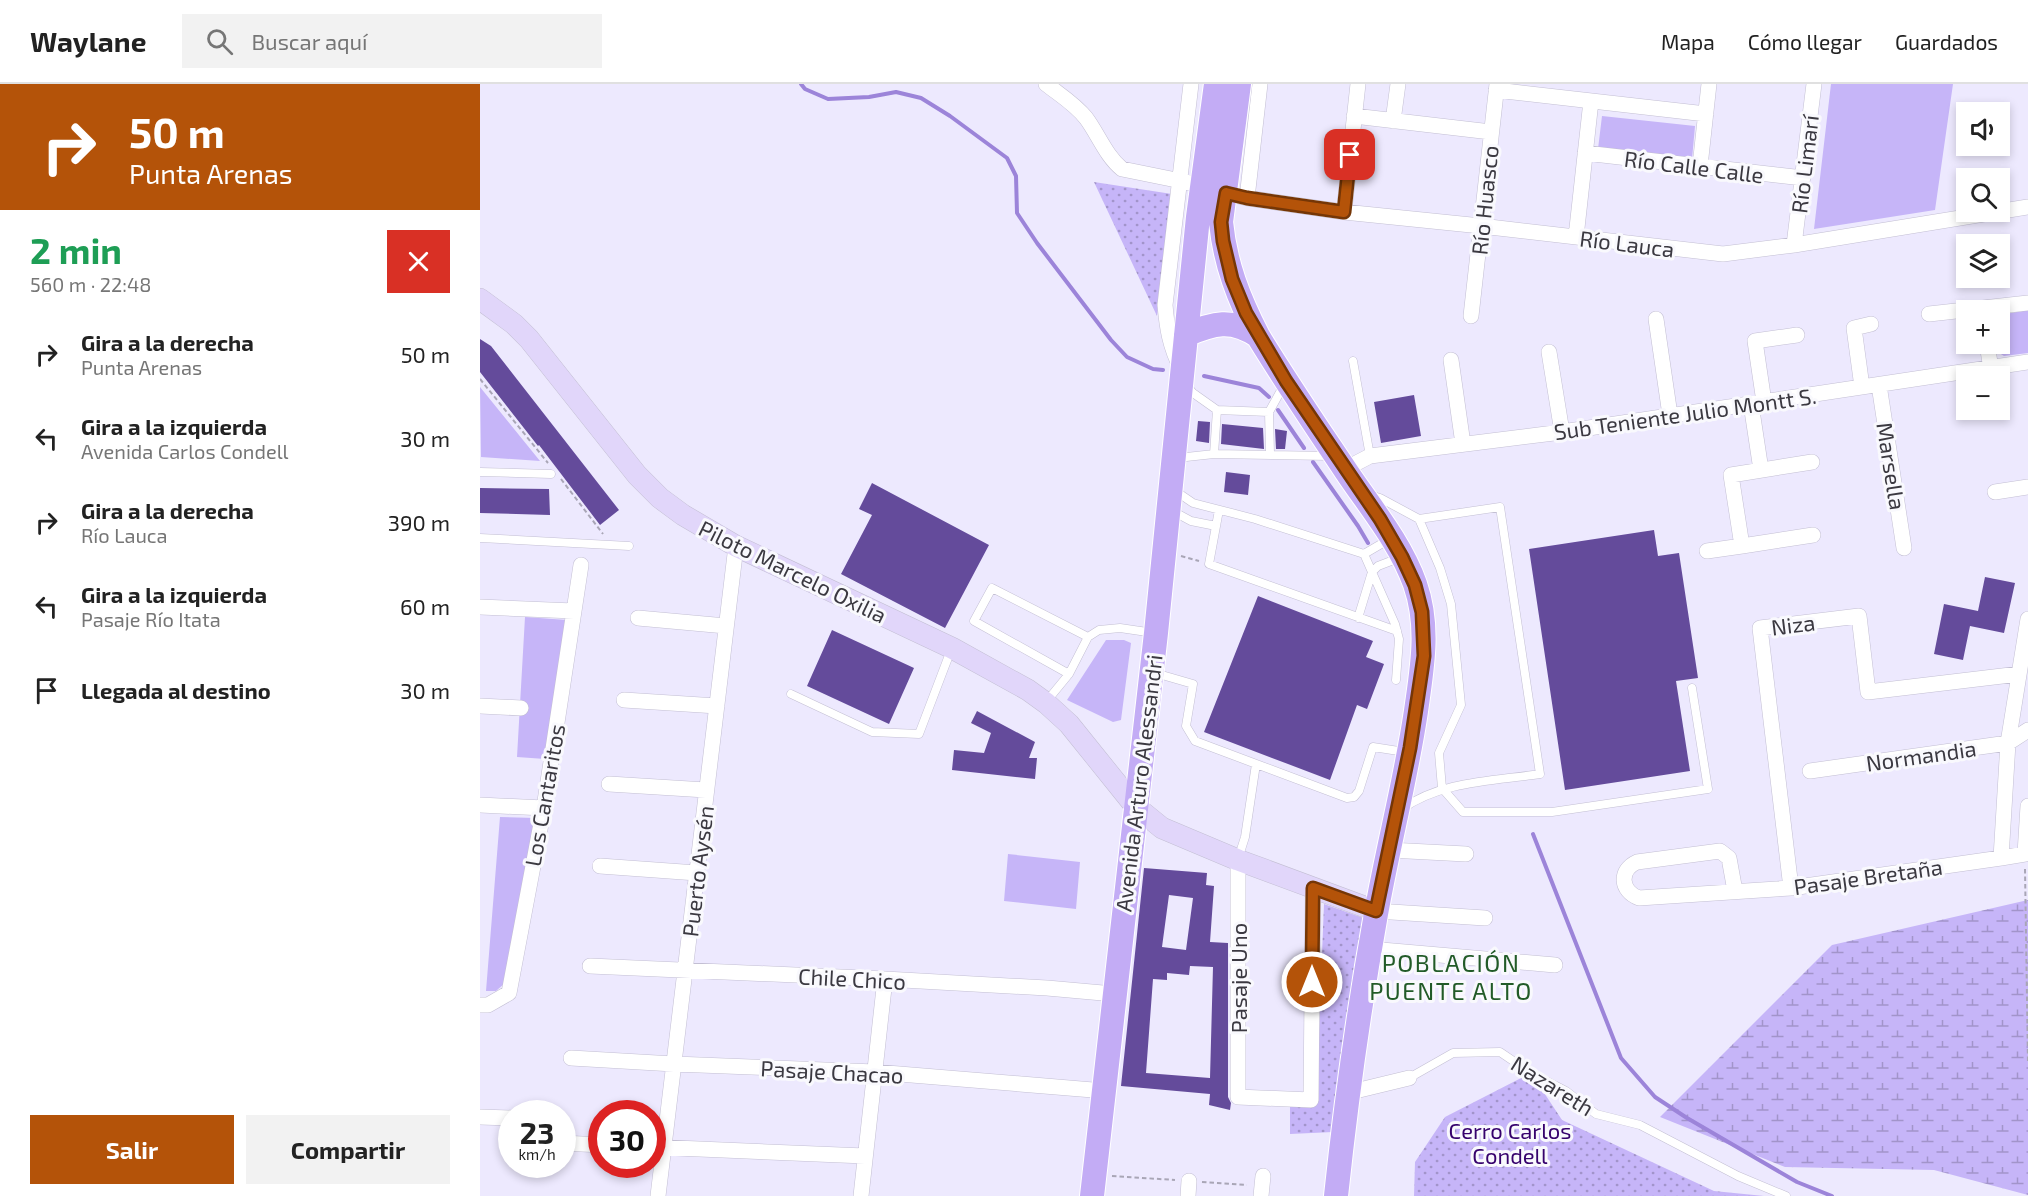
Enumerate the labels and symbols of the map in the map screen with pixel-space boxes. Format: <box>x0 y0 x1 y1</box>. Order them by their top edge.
street label: Río Limarí <box>1785 112 1823 215</box>
pin <box>1324 129 1375 180</box>
street label: Río Huasco <box>1465 144 1503 256</box>
street label: Río Calle Calle <box>1623 145 1765 187</box>
street label: Río Lauca <box>1578 224 1676 262</box>
street label: Sub Teniente Julio Montt S. <box>1552 382 1818 444</box>
street label: Marsella <box>1872 420 1912 512</box>
street label: Piloto Marcelo Oxilia <box>695 514 891 628</box>
street label: Niza <box>1769 608 1817 640</box>
street label: Avenida Arturo Alessandri <box>1109 653 1167 913</box>
street label: Los Cantaritos <box>519 722 569 868</box>
street label: Normandia <box>1864 734 1978 776</box>
street label: Puerto Aysén <box>676 804 718 938</box>
street label: Pasaje Bretaña <box>1792 853 1944 900</box>
street label: Pasaje Uno <box>1225 923 1252 1033</box>
district label: POBLACIÓN PUENTE ALTO <box>1369 948 1533 1005</box>
position arrow <box>1280 950 1344 1014</box>
street label: Chile Chico <box>797 962 907 994</box>
street label: Nazareth <box>1507 1049 1599 1121</box>
street label: Pasaje Chacao <box>760 1054 904 1089</box>
speed limit sign: 30 <box>588 1100 666 1178</box>
park label: Cerro Carlos Condell <box>1449 1117 1571 1168</box>

